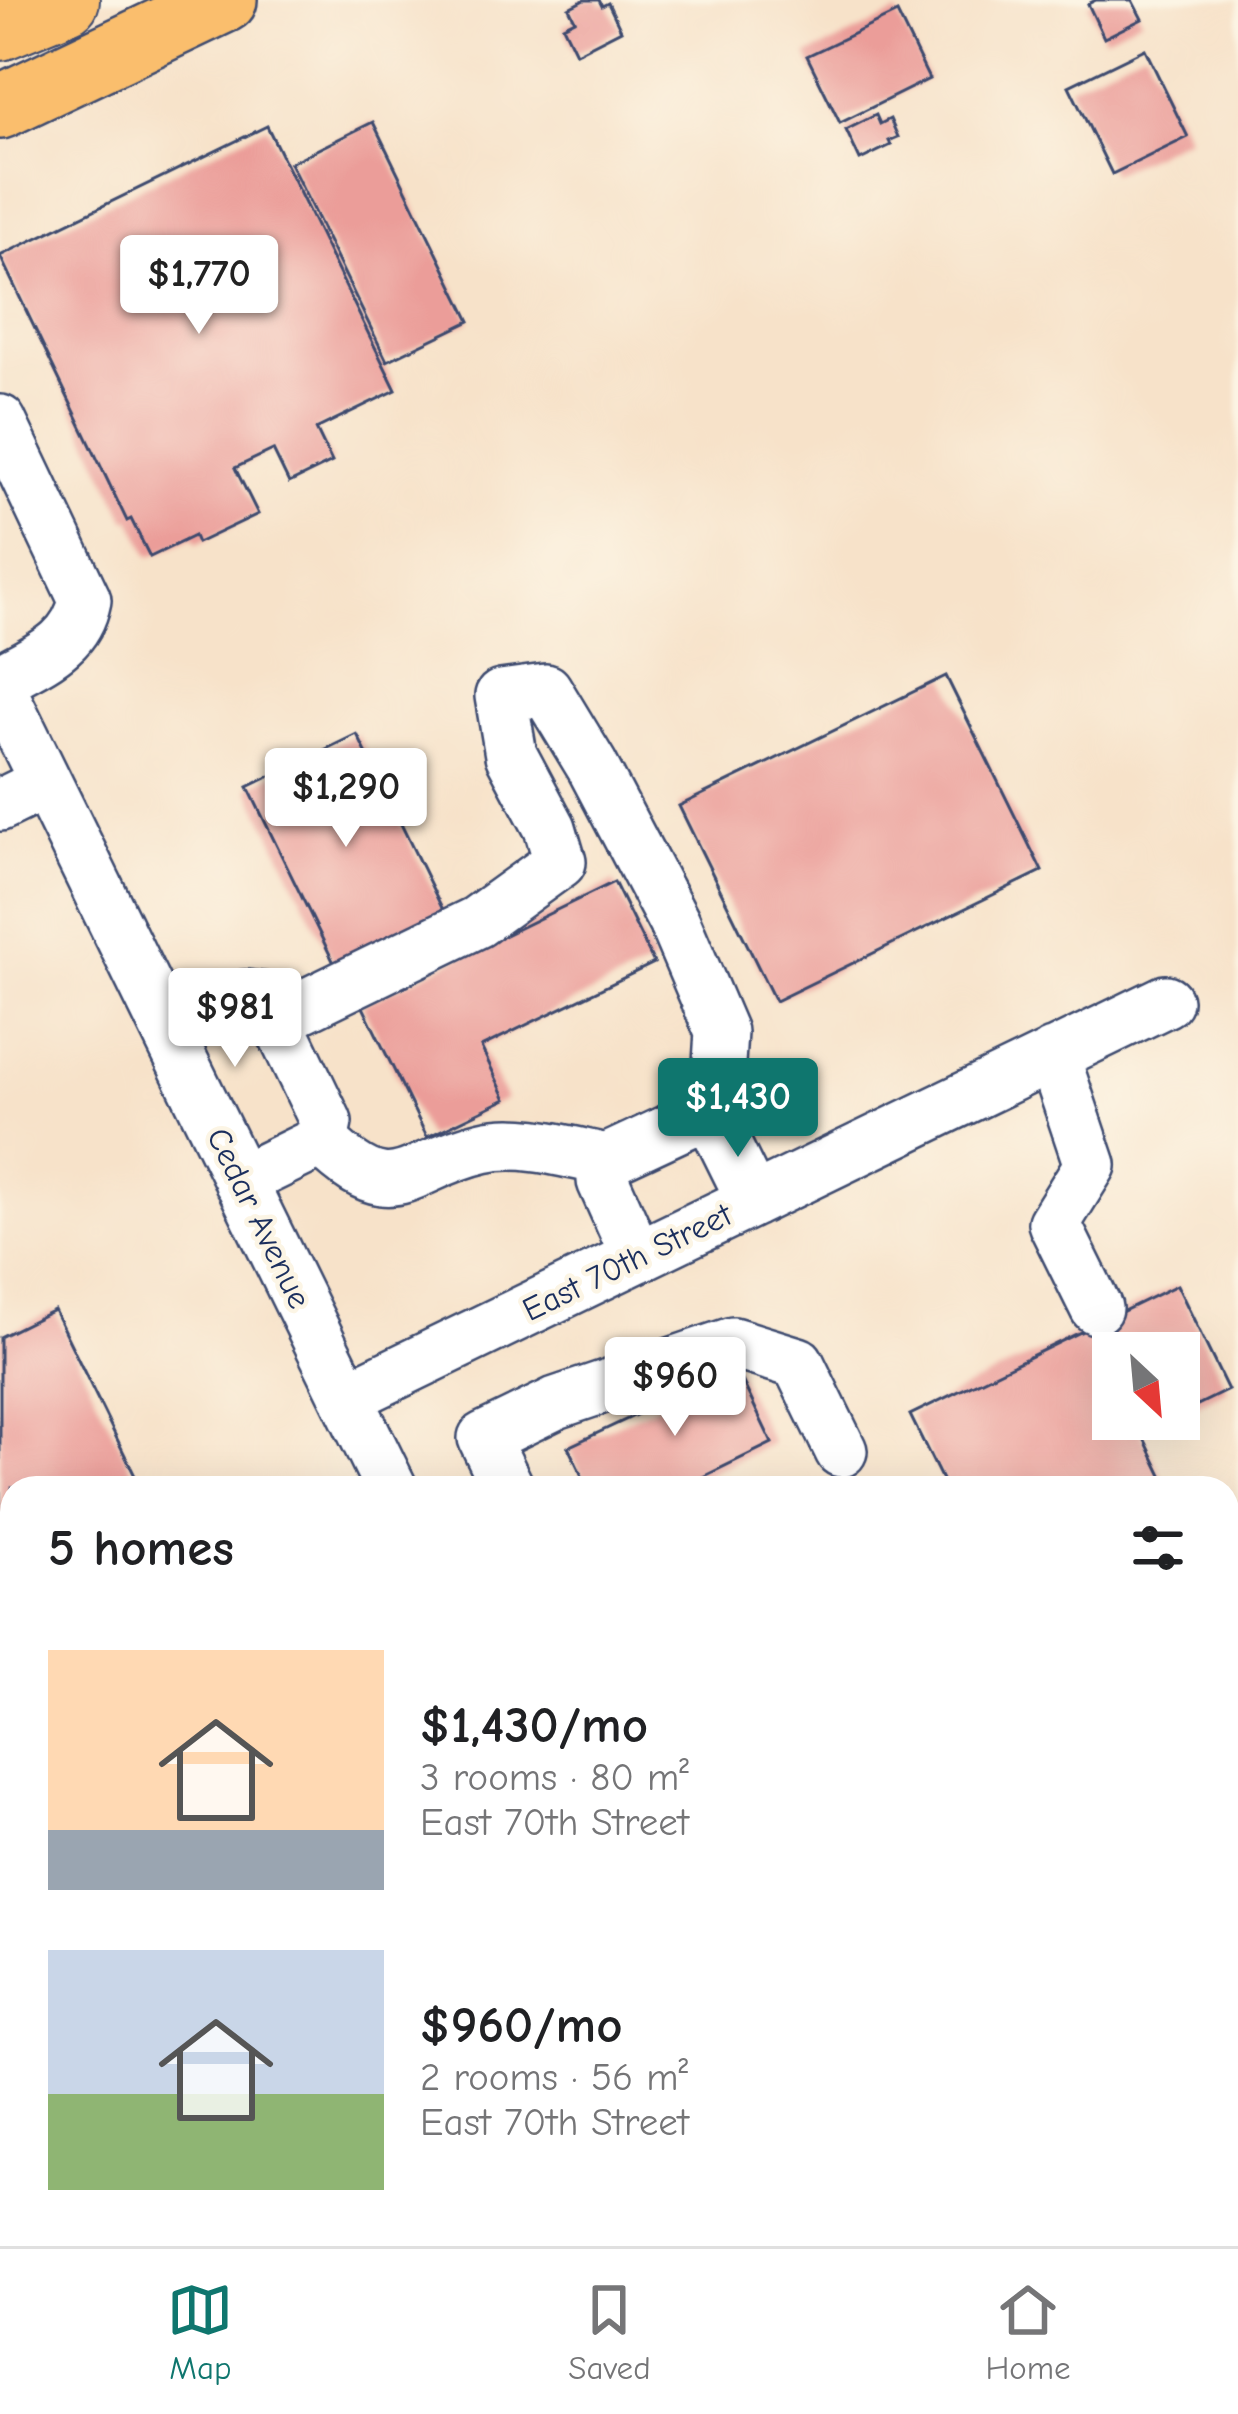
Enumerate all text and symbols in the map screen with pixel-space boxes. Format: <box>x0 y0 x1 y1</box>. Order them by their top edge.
pin: $1,770 <box>101 235 297 337</box>
text: $1,770 <box>147 251 251 296</box>
pin: $1,290 <box>248 748 444 850</box>
text: $1,290 <box>292 764 400 809</box>
pin: $981 <box>164 968 306 1070</box>
text: $981 <box>195 984 275 1029</box>
pin: $1,430 <box>640 1058 836 1160</box>
text: $1,430 <box>685 1074 791 1119</box>
street label: Cedar Avenue <box>199 1122 319 1314</box>
street label: East 70th Street <box>516 1194 739 1329</box>
north arrow <box>1092 1332 1200 1440</box>
map controls <box>1092 1332 1200 1440</box>
pin: $960 <box>604 1337 746 1439</box>
text: $960 <box>632 1353 718 1398</box>
icon: filters <box>1125 1515 1191 1581</box>
text: 5 homes <box>48 1519 234 1578</box>
text: $1,430/mo <box>420 1696 648 1755</box>
icon: home <box>144 1698 288 1842</box>
text: 3 rooms · 80 m² <box>420 1755 689 1800</box>
text: East 70th Street <box>420 1800 689 1845</box>
text: $960/mo <box>420 1996 623 2055</box>
icon: home <box>144 1998 288 2142</box>
text: 2 rooms · 56 m² <box>420 2055 688 2100</box>
text: East 70th Street <box>420 2100 689 2145</box>
tab: Map <box>167 2277 233 2387</box>
tab: Saved <box>568 2277 651 2387</box>
tab: Home <box>985 2277 1071 2387</box>

